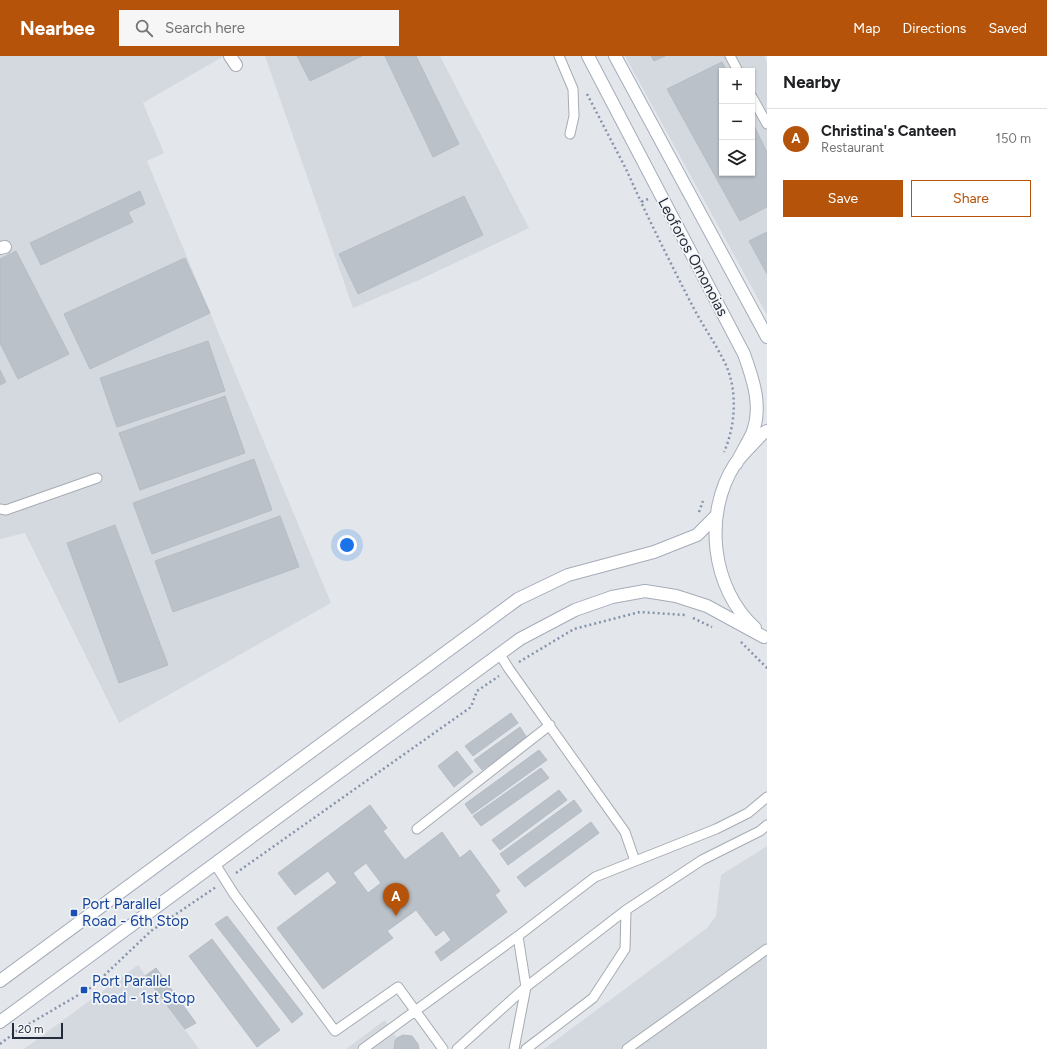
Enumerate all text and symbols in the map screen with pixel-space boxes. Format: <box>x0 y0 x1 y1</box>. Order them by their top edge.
search box <box>119 10 399 46</box>
text: Nearbee <box>20 17 95 40</box>
icon: search <box>133 17 155 39</box>
text: Search here <box>165 19 245 37</box>
text: Map <box>853 20 881 37</box>
text: Directions <box>903 20 966 37</box>
text: Saved <box>988 20 1027 37</box>
map controls <box>719 68 755 176</box>
button: + <box>719 68 755 104</box>
text: Nearby <box>783 72 841 92</box>
button: − <box>719 104 755 140</box>
text: Christina's Canteen <box>821 122 956 140</box>
text: A <box>791 131 801 146</box>
text: 150 m <box>996 131 1031 146</box>
button: layers <box>719 140 755 176</box>
text: Restaurant <box>821 140 884 155</box>
button: Save <box>783 180 903 217</box>
button: Share <box>911 180 1031 217</box>
street label: Leoforos Omonoias <box>654 195 732 319</box>
your location <box>337 535 357 555</box>
pin: A <box>383 883 409 916</box>
place label: Port Parallel Road - 6th Stop <box>82 895 189 930</box>
marker: Port Parallel Road - 6th Stop <box>69 908 79 918</box>
place label: Port Parallel Road - 1st Stop <box>92 972 195 1007</box>
marker: Port Parallel Road - 1st Stop <box>79 985 89 995</box>
scale bar <box>12 1021 63 1040</box>
text: 20 m <box>18 1023 43 1036</box>

